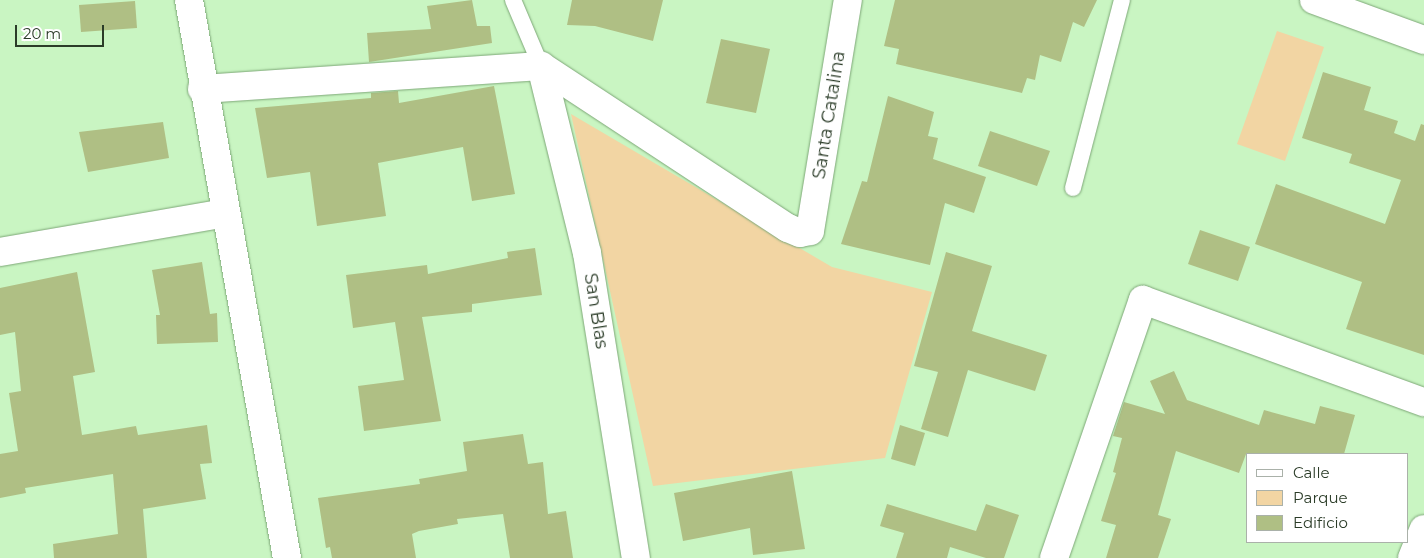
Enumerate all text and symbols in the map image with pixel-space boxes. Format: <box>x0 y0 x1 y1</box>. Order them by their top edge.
scale bar <box>18 15 106 47</box>
text: 20 m <box>23 24 61 43</box>
street label: Santa Catalina <box>808 49 850 181</box>
street label: San Blas <box>579 272 613 350</box>
legend <box>1246 453 1409 543</box>
text: Calle <box>1293 463 1330 482</box>
text: Parque <box>1293 488 1348 507</box>
text: Edificio <box>1293 513 1348 532</box>

